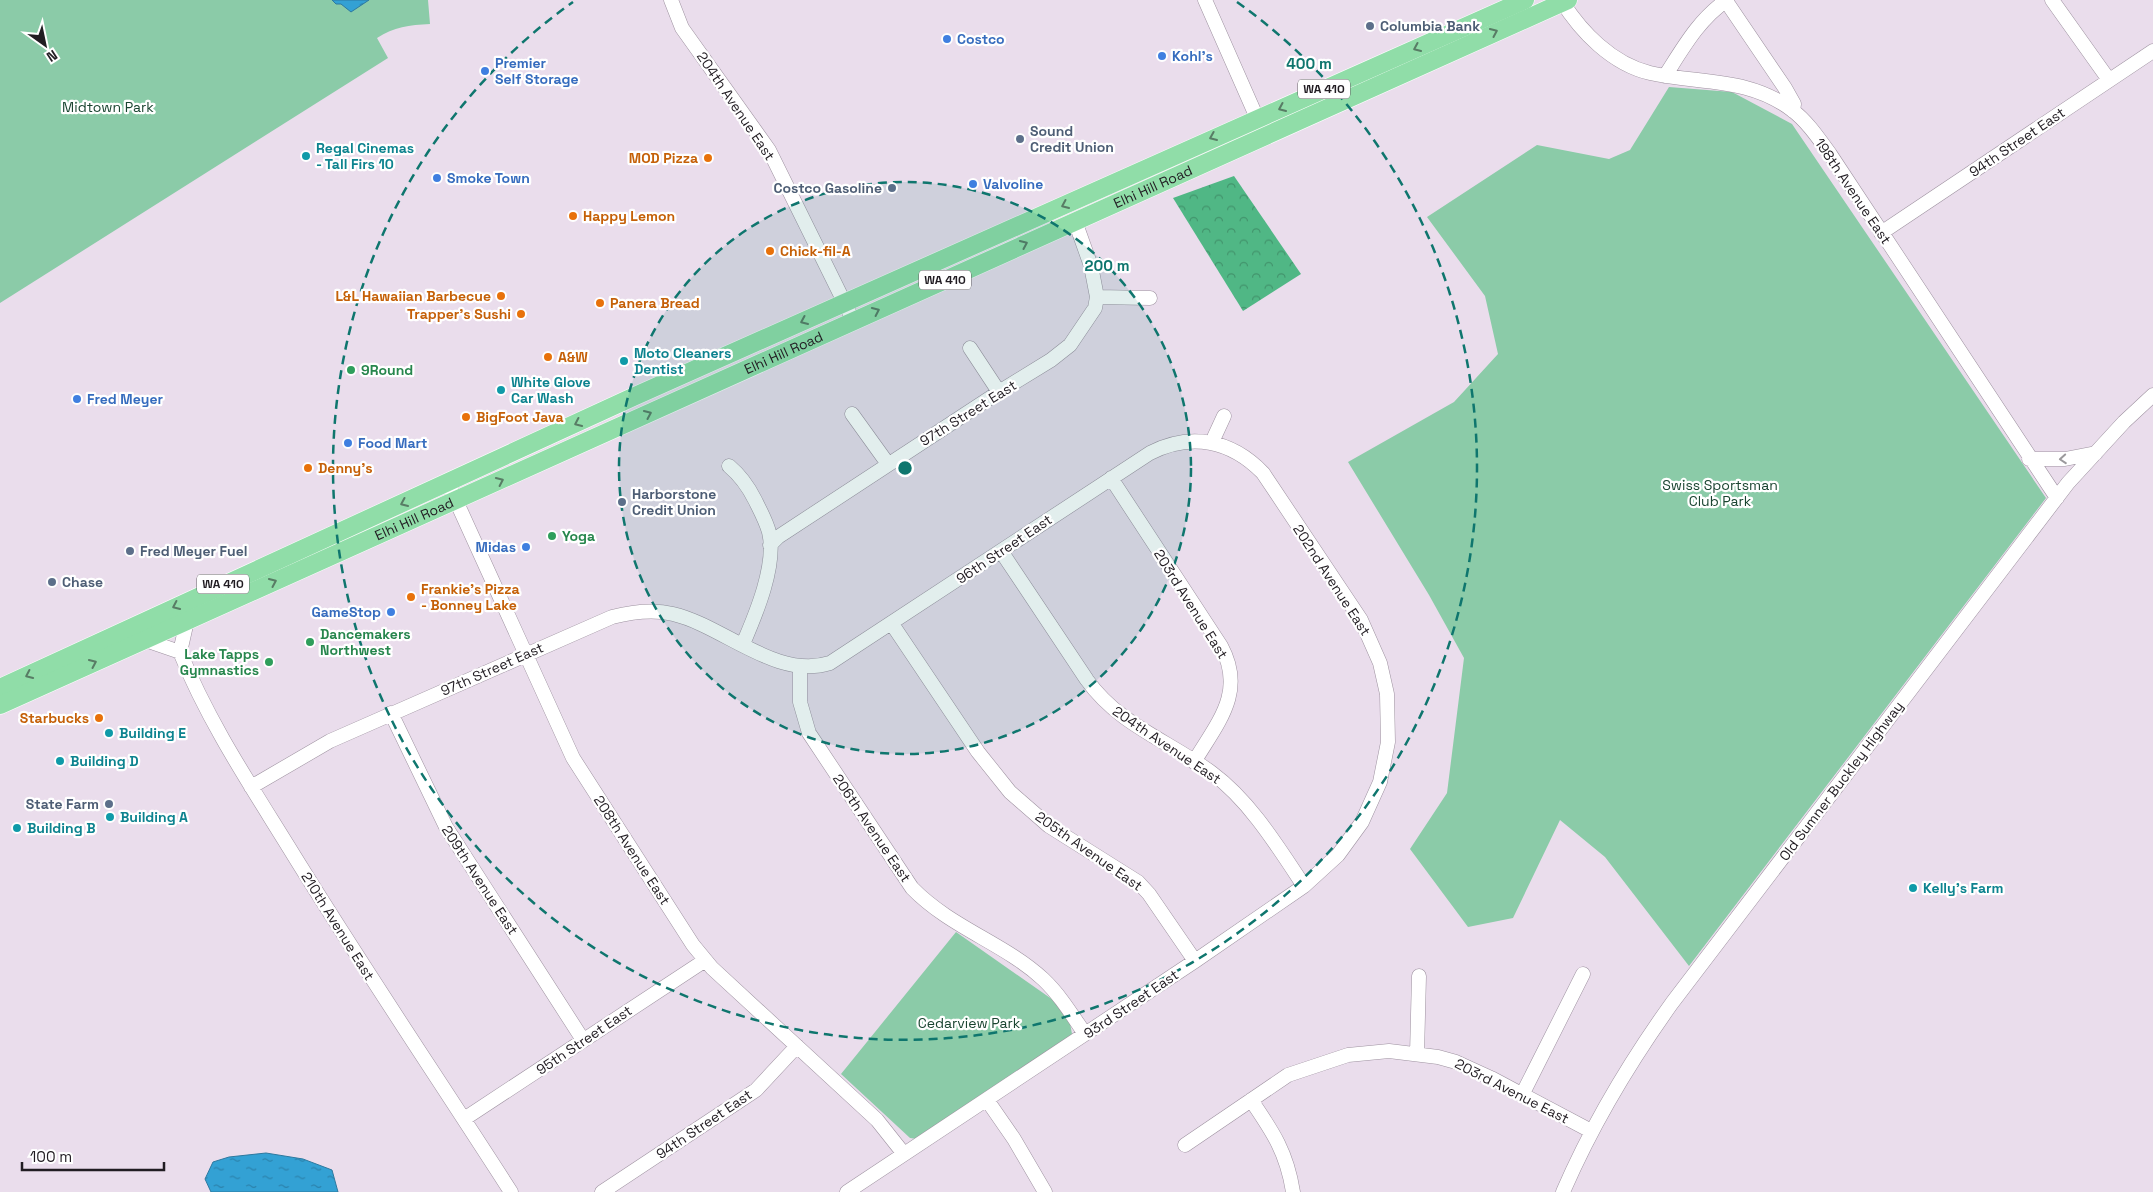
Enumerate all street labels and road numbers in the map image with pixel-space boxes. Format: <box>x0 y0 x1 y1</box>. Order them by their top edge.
street label: 204th Avenue East <box>693 48 779 164</box>
road number: WA 410 <box>1298 80 1350 98</box>
street label: 94th Street East <box>1966 103 2068 181</box>
street label: 198th Avenue East <box>1811 135 1895 247</box>
street label: Elhi Hill Road <box>1111 161 1195 212</box>
road number: WA 410 <box>919 270 971 290</box>
street label: Elhi Hill Road <box>741 327 826 378</box>
street label: 97th Street East <box>916 376 1020 450</box>
street label: Elhi Hill Road <box>372 493 456 544</box>
street label: 96th Street East <box>953 510 1055 588</box>
street label: 202nd Avenue East <box>1289 521 1375 639</box>
street label: 203rd Avenue East <box>1150 546 1232 662</box>
road number: WA 410 <box>197 574 249 594</box>
street label: 97th Street East <box>438 638 546 700</box>
street label: Old Sumner Buckley Highway <box>1775 697 1907 865</box>
street label: 204th Avenue East <box>1109 702 1225 788</box>
street label: 206th Avenue East <box>829 770 915 886</box>
street label: 208th Avenue East <box>590 792 674 908</box>
street label: 205th Avenue East <box>1032 807 1146 895</box>
street label: 209th Avenue East <box>438 822 522 938</box>
street label: 210th Avenue East <box>297 869 379 983</box>
street label: 93rd Street East <box>1080 966 1182 1042</box>
street label: 95th Street East <box>533 1001 635 1079</box>
street label: 203rd Avenue East <box>1452 1054 1572 1128</box>
street label: 94th Street East <box>653 1085 755 1163</box>

